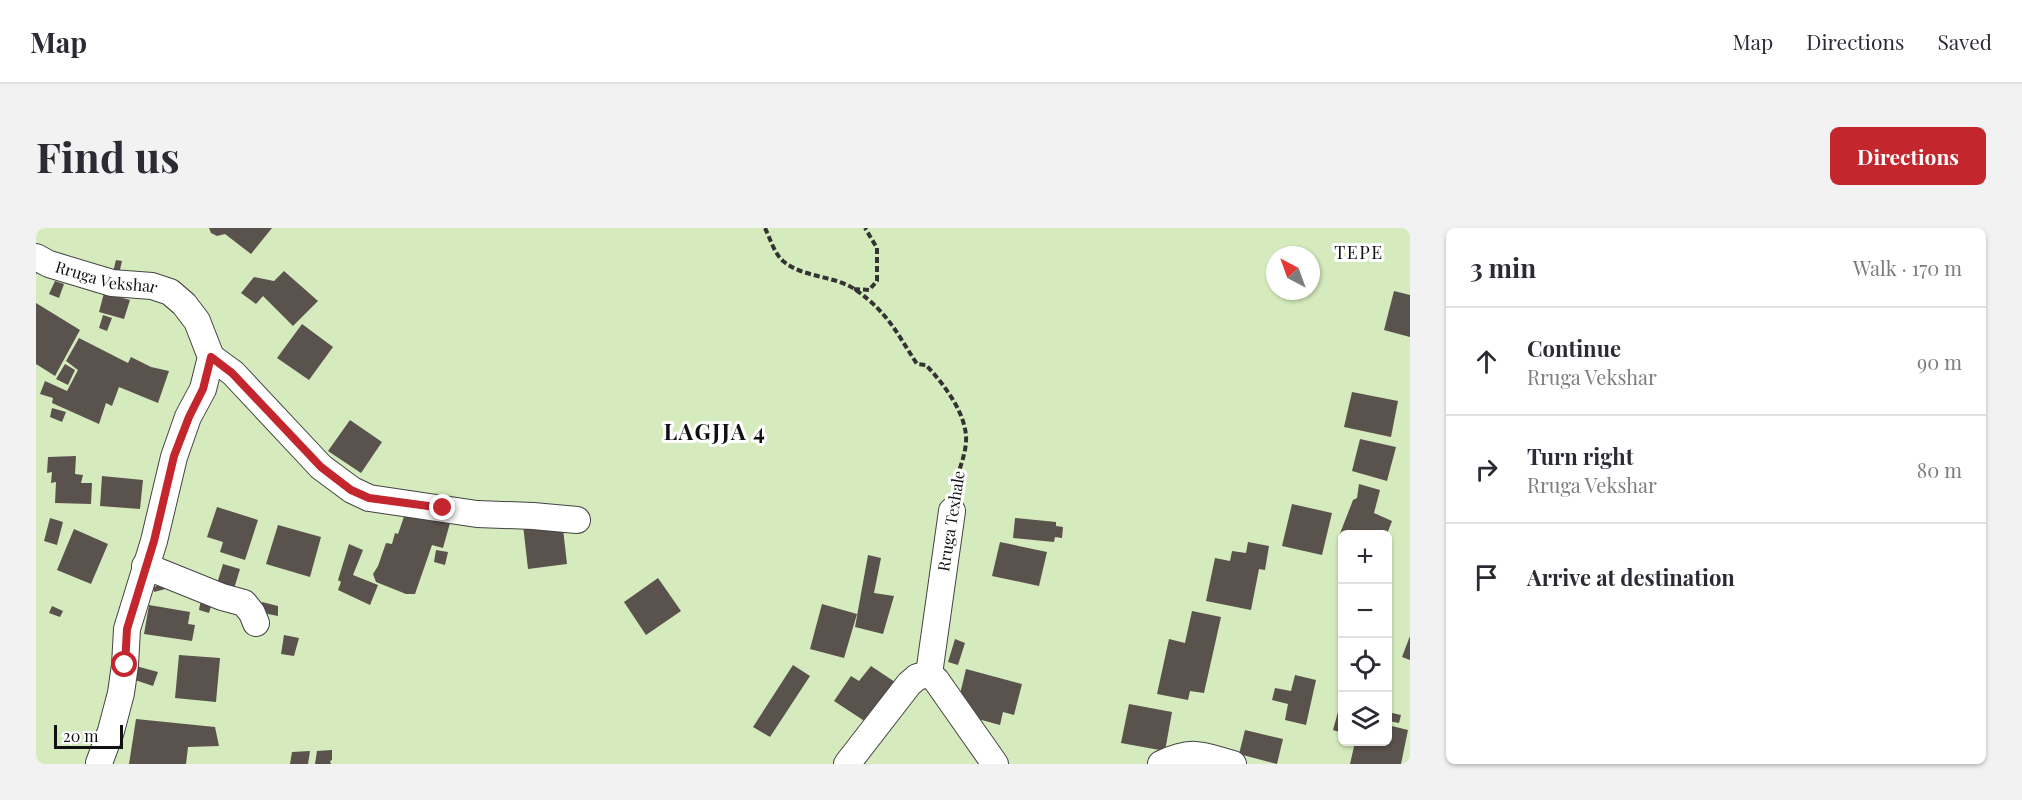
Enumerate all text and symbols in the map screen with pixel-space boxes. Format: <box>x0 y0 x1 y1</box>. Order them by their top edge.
text: Map <box>30 23 87 60</box>
text: Map <box>1732 27 1773 55</box>
text: Directions <box>1806 27 1904 55</box>
text: Saved <box>1937 27 1992 55</box>
button: Directions <box>1830 127 1986 185</box>
text: Find us <box>36 128 180 184</box>
district label: TEPE <box>1334 240 1384 264</box>
north arrow <box>1266 246 1320 300</box>
text: 3 min <box>1470 250 1536 285</box>
text: Walk · 170 m <box>1853 254 1962 281</box>
street label: Rruga Vekshar <box>53 256 161 297</box>
text: Continue <box>1527 333 1621 363</box>
icon: ahead <box>1470 345 1503 378</box>
text: 90 m <box>1917 348 1962 375</box>
text: Rruga Vekshar <box>1527 363 1657 390</box>
district label: LAGJJA 4 <box>664 416 766 446</box>
text: Turn right <box>1527 441 1633 471</box>
icon: right <box>1470 453 1503 486</box>
text: 80 m <box>1917 456 1962 483</box>
street label: Rruga Texhale <box>932 469 969 573</box>
text: Rruga Vekshar <box>1527 471 1657 498</box>
route end <box>429 494 455 520</box>
map controls <box>1338 530 1392 746</box>
button: + <box>1338 530 1392 584</box>
icon: arrive <box>1470 561 1503 594</box>
text: Arrive at destination <box>1527 562 1735 592</box>
button: − <box>1338 584 1392 638</box>
button: locate <box>1338 638 1392 692</box>
route start <box>111 651 137 677</box>
button: layers <box>1338 692 1392 746</box>
scale bar <box>54 722 123 750</box>
text: 20 m <box>63 725 98 746</box>

